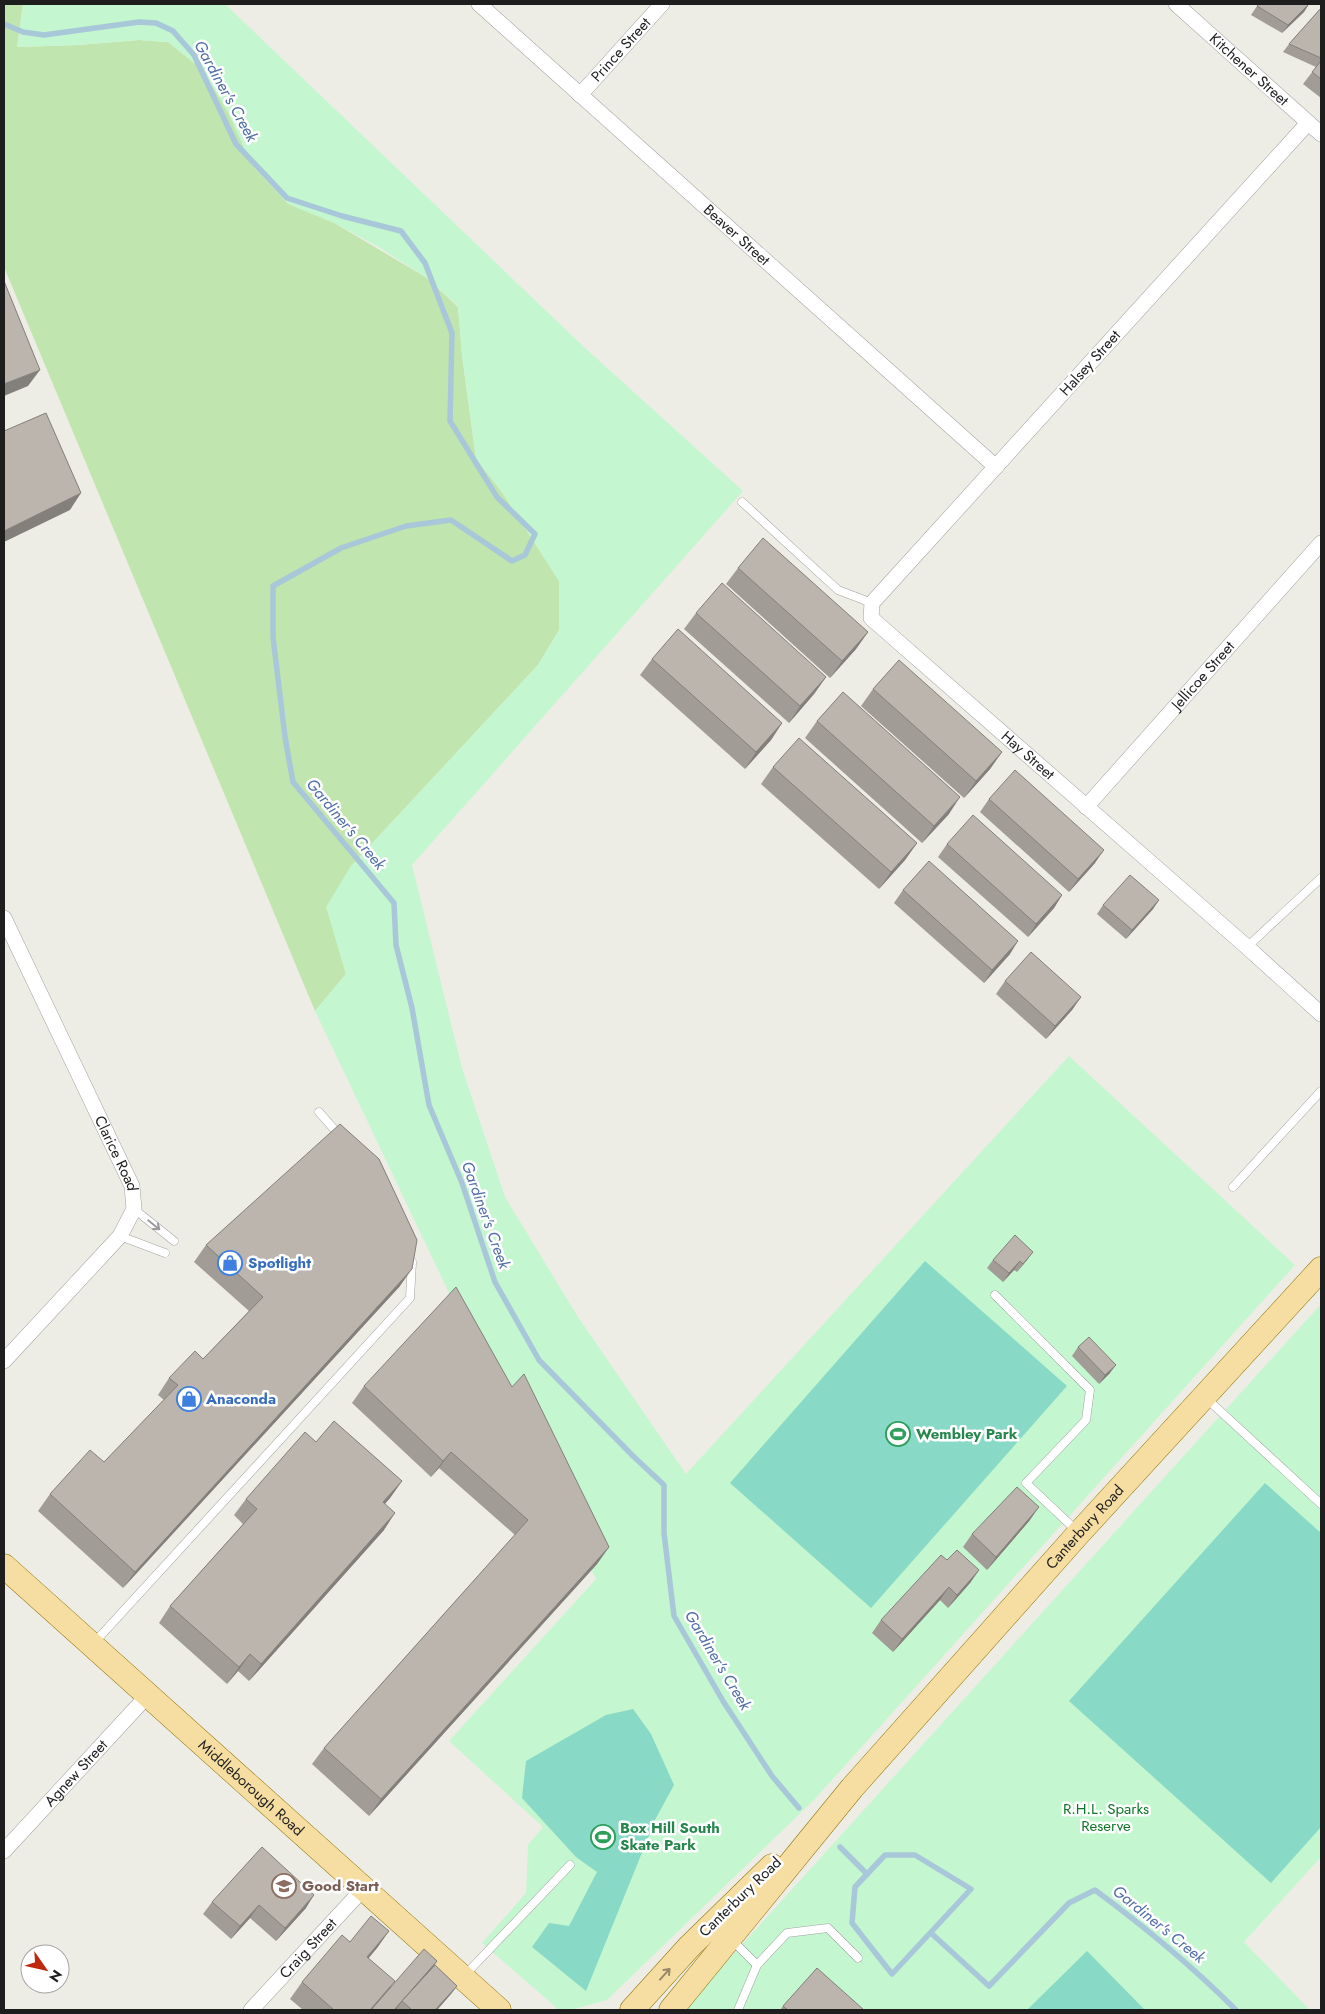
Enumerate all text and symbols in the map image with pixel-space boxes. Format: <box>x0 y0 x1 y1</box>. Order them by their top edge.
street label: Prince Street <box>586 12 656 87</box>
street label: Kitchener Street <box>1204 28 1294 111</box>
water label: Gardiner's Creek <box>189 36 264 147</box>
street label: Beaver Street <box>699 199 775 271</box>
street label: Halsey Street <box>1054 325 1126 401</box>
street label: Jellicoe Street <box>1165 636 1240 716</box>
street label: Hay Street <box>996 726 1060 785</box>
water label: Gardiner's Creek <box>301 773 392 876</box>
street label: Clarice Road <box>89 1112 143 1192</box>
water label: Gardiner's Creek <box>456 1158 517 1273</box>
one-way arrow <box>147 1220 160 1231</box>
shop icon: Spotlight <box>217 1250 243 1276</box>
place label: Spotlight <box>248 1252 311 1274</box>
shop icon: Anaconda <box>176 1386 202 1412</box>
place label: Anaconda <box>205 1388 276 1410</box>
sports icon: Wembley Park <box>885 1421 911 1447</box>
place label: Wembley Park <box>916 1423 1018 1445</box>
street label: Canterbury Road <box>1040 1480 1129 1574</box>
water label: Gardiner's Creek <box>679 1606 758 1715</box>
street label: Agnew Street <box>39 1734 113 1812</box>
street label: Middleborough Road <box>193 1734 309 1841</box>
park label: R.H.L. Sparks Reserve <box>1063 1798 1149 1837</box>
place label: Box Hill South Skate Park <box>620 1817 720 1856</box>
sports icon: Box Hill South Skate Park <box>590 1824 616 1850</box>
street label: Canterbury Road <box>694 1852 786 1942</box>
school or university icon: Good Start <box>271 1873 297 1899</box>
place label: Good Start <box>302 1875 379 1897</box>
water label: Gardiner's Creek <box>1108 1879 1211 1969</box>
street label: Craig Street <box>274 1913 342 1984</box>
north arrow <box>20 1944 70 1994</box>
text: N <box>44 1966 67 1986</box>
one-way arrow <box>659 1967 671 1980</box>

